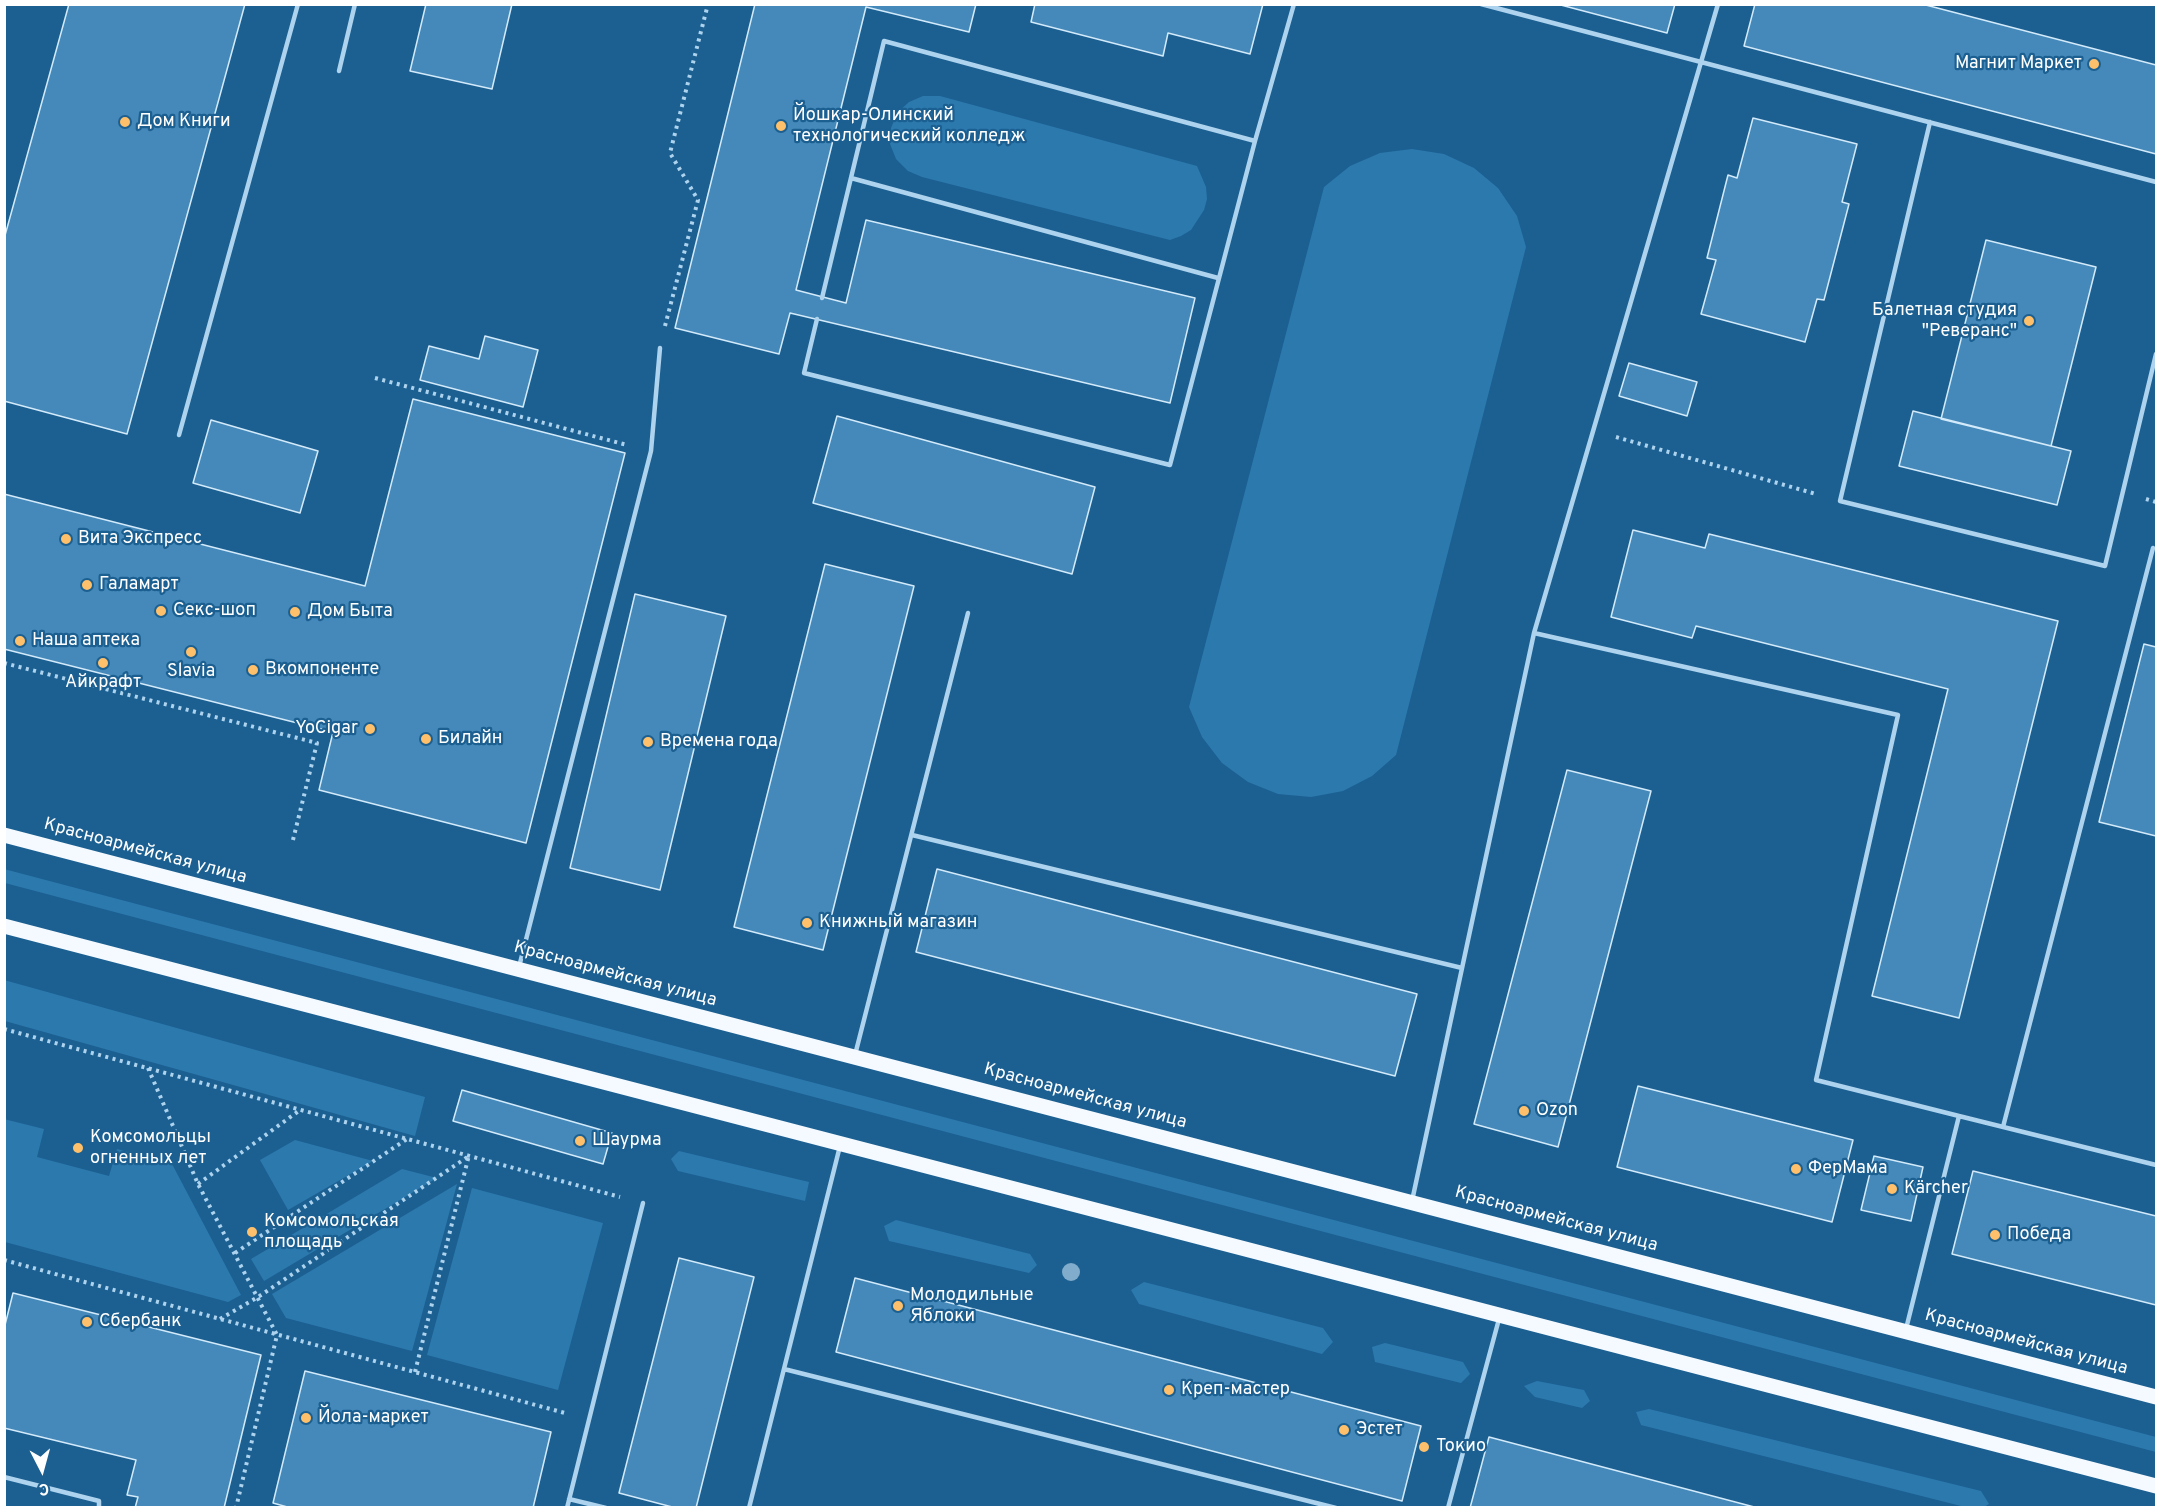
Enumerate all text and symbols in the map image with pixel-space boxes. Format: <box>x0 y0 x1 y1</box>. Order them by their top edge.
place label: Магнит Маркет <box>1955 53 2082 75</box>
marker: Магнит Маркет <box>2087 57 2101 71</box>
place label: Йошкар-Олинский технологический колледж <box>793 105 1026 148</box>
place label: Дом Книги <box>137 111 231 133</box>
marker: Дом Книги <box>118 115 132 129</box>
marker: Йошкар-Олинский технологический колледж <box>774 119 788 133</box>
place label: Балетная студия "Реверанс" <box>1872 300 2017 342</box>
marker: Балетная студия "Реверанс" <box>2022 314 2036 328</box>
place label: Вита Экспресс <box>78 528 202 550</box>
marker: Вита Экспресс <box>59 532 73 546</box>
place label: Галамарт <box>99 574 179 596</box>
marker: Галамарт <box>80 578 94 592</box>
place label: Секс-шоп <box>173 600 256 622</box>
place label: Дом Быта <box>307 601 393 623</box>
marker: Секс-шоп <box>154 604 168 618</box>
marker: Дом Быта <box>288 605 302 619</box>
place label: Наша аптека <box>32 630 140 652</box>
marker: Наша аптека <box>13 634 27 648</box>
marker: Slavia <box>184 645 198 659</box>
marker: Айкрафт <box>96 656 110 670</box>
place label: Вкомпоненте <box>265 659 379 681</box>
place label: Slavia <box>167 661 215 683</box>
marker: Вкомпоненте <box>246 663 260 677</box>
place label: Айкрафт <box>65 672 141 694</box>
place label: YoCigar <box>295 718 358 740</box>
marker: YoCigar <box>363 722 377 736</box>
place label: Билайн <box>438 728 503 750</box>
place label: Времена года <box>660 731 778 753</box>
marker: Билайн <box>419 732 433 746</box>
marker: Времена года <box>641 735 655 749</box>
street label: Красноармейская улица <box>41 814 249 890</box>
place label: Книжный магазин <box>819 912 977 934</box>
marker: Книжный магазин <box>800 916 814 930</box>
street label: Красноармейская улица <box>511 937 719 1013</box>
street label: Красноармейская улица <box>981 1059 1189 1135</box>
place label: Ozon <box>1536 1100 1578 1122</box>
marker: Ozon <box>1517 1104 1531 1118</box>
place label: Комсомольцы огненных лет <box>90 1127 211 1170</box>
place label: Шаурма <box>592 1130 661 1152</box>
marker: Шаурма <box>573 1134 587 1148</box>
marker: Комсомольцы огненных лет <box>71 1141 85 1155</box>
place label: ФерМама <box>1808 1158 1888 1180</box>
marker: ФерМама <box>1789 1162 1803 1176</box>
place label: Kärcher <box>1904 1178 1968 1200</box>
street label: Красноармейская улица <box>1452 1182 1660 1258</box>
marker: Kärcher <box>1885 1182 1899 1196</box>
place label: Комсомольская площадь <box>264 1211 399 1254</box>
place label: Победа <box>2007 1224 2071 1246</box>
marker: Комсомольская площадь <box>245 1225 259 1239</box>
marker: Победа <box>1988 1228 2002 1242</box>
place label: Молодильные Яблоки <box>910 1285 1034 1328</box>
marker: Молодильные Яблоки <box>891 1299 905 1313</box>
street label: Красноармейская улица <box>1922 1305 2130 1381</box>
place label: Сбербанк <box>99 1311 182 1333</box>
marker: Сбербанк <box>80 1315 94 1329</box>
place label: Креп-мастер <box>1181 1379 1290 1401</box>
marker: Креп-мастер <box>1162 1383 1176 1397</box>
place label: Йола-маркет <box>318 1407 429 1429</box>
marker: Йола-маркет <box>299 1411 313 1425</box>
place label: Эстет <box>1356 1419 1403 1441</box>
marker: Эстет <box>1337 1423 1351 1437</box>
place label: Токио <box>1436 1436 1486 1458</box>
north arrow <box>12 1440 72 1500</box>
marker: Токио <box>1417 1440 1431 1454</box>
text: С <box>38 1477 50 1498</box>

